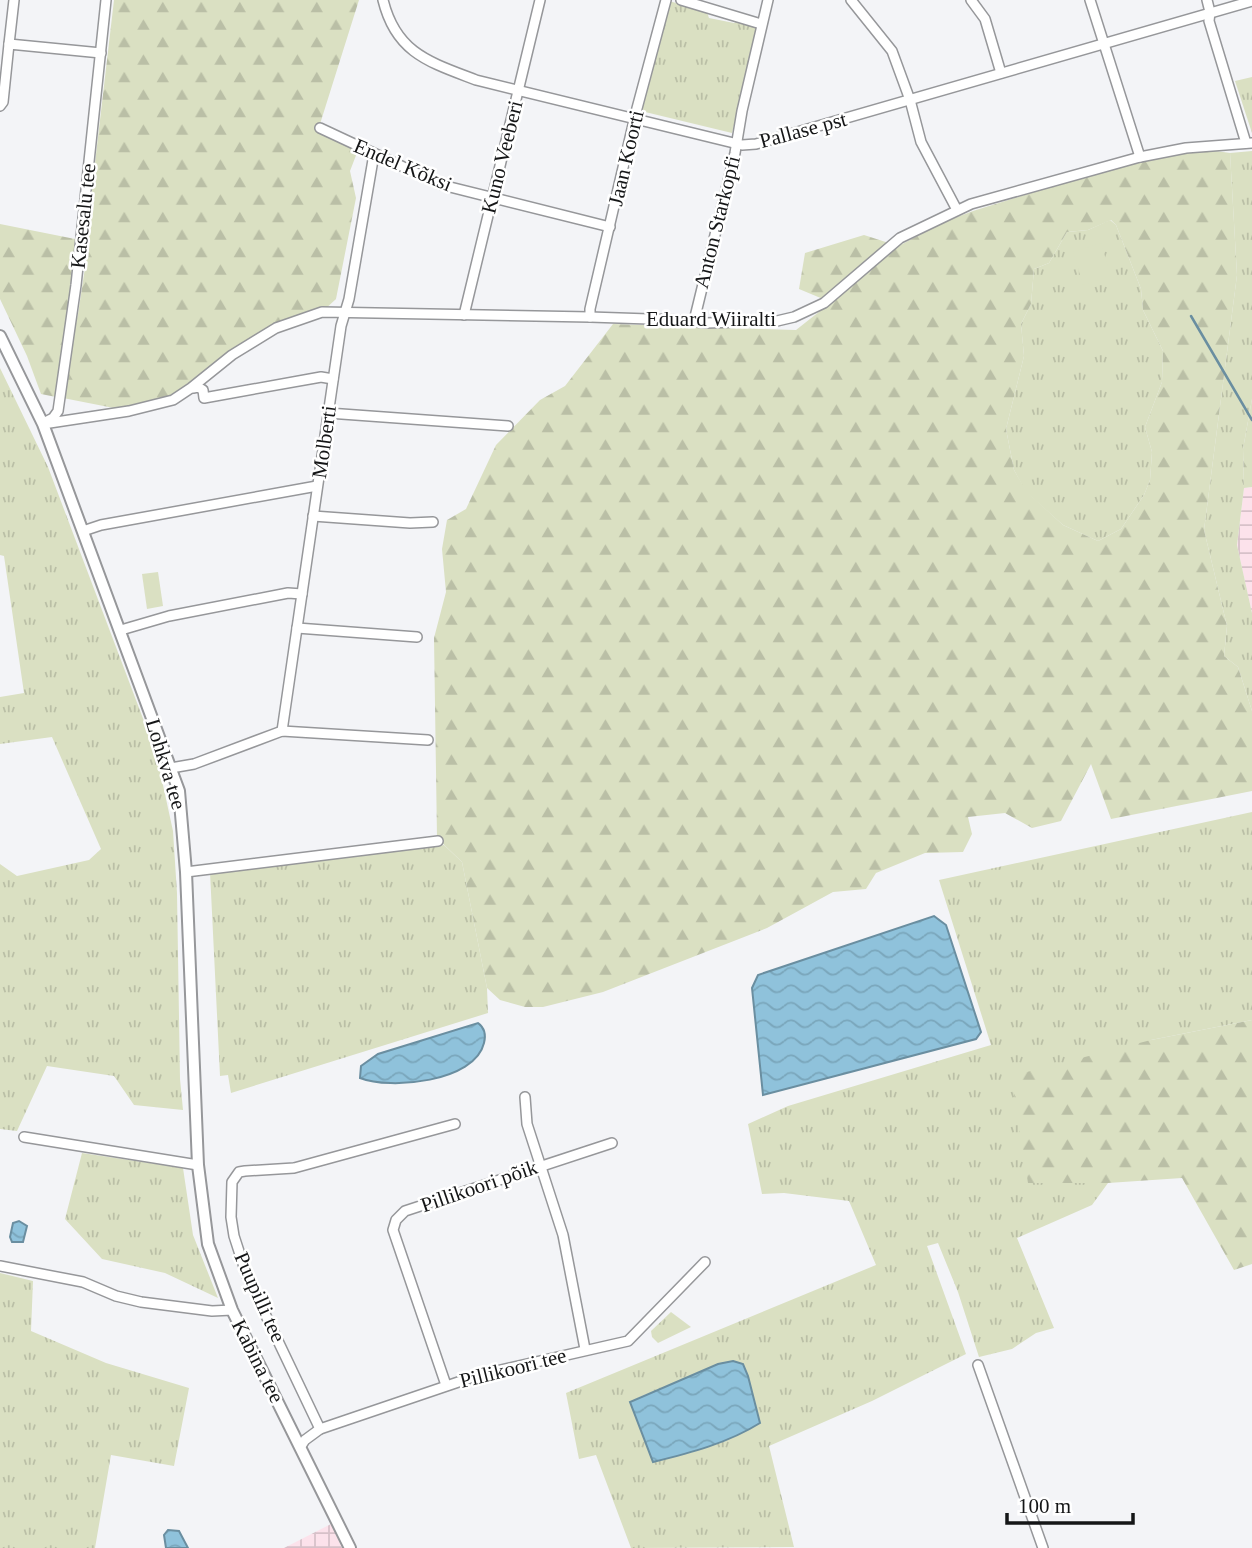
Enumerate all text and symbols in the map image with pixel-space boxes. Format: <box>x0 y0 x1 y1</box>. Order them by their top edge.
street label: Kuno Veeberi <box>476 98 528 216</box>
street label: Pallase pst <box>757 107 849 153</box>
street label: Jaan Koorti <box>603 108 649 208</box>
street label: Endel Kõksi <box>350 134 456 197</box>
street label: Anton Starkopfi <box>689 153 745 291</box>
street label: Kasesalu tee <box>66 162 100 270</box>
street label: Eduard Wiiralti <box>646 307 776 331</box>
street label: Molberti <box>307 404 341 480</box>
street label: Lohkva tee <box>141 716 191 812</box>
street label: Pillikoori põik <box>417 1155 541 1217</box>
street label: Puupilli tee <box>229 1248 291 1346</box>
street label: Kabina tee <box>227 1315 289 1407</box>
street label: Pillikoori tee <box>457 1343 569 1393</box>
scale bar <box>1007 1482 1133 1526</box>
text: 100 m <box>1018 1494 1071 1518</box>

